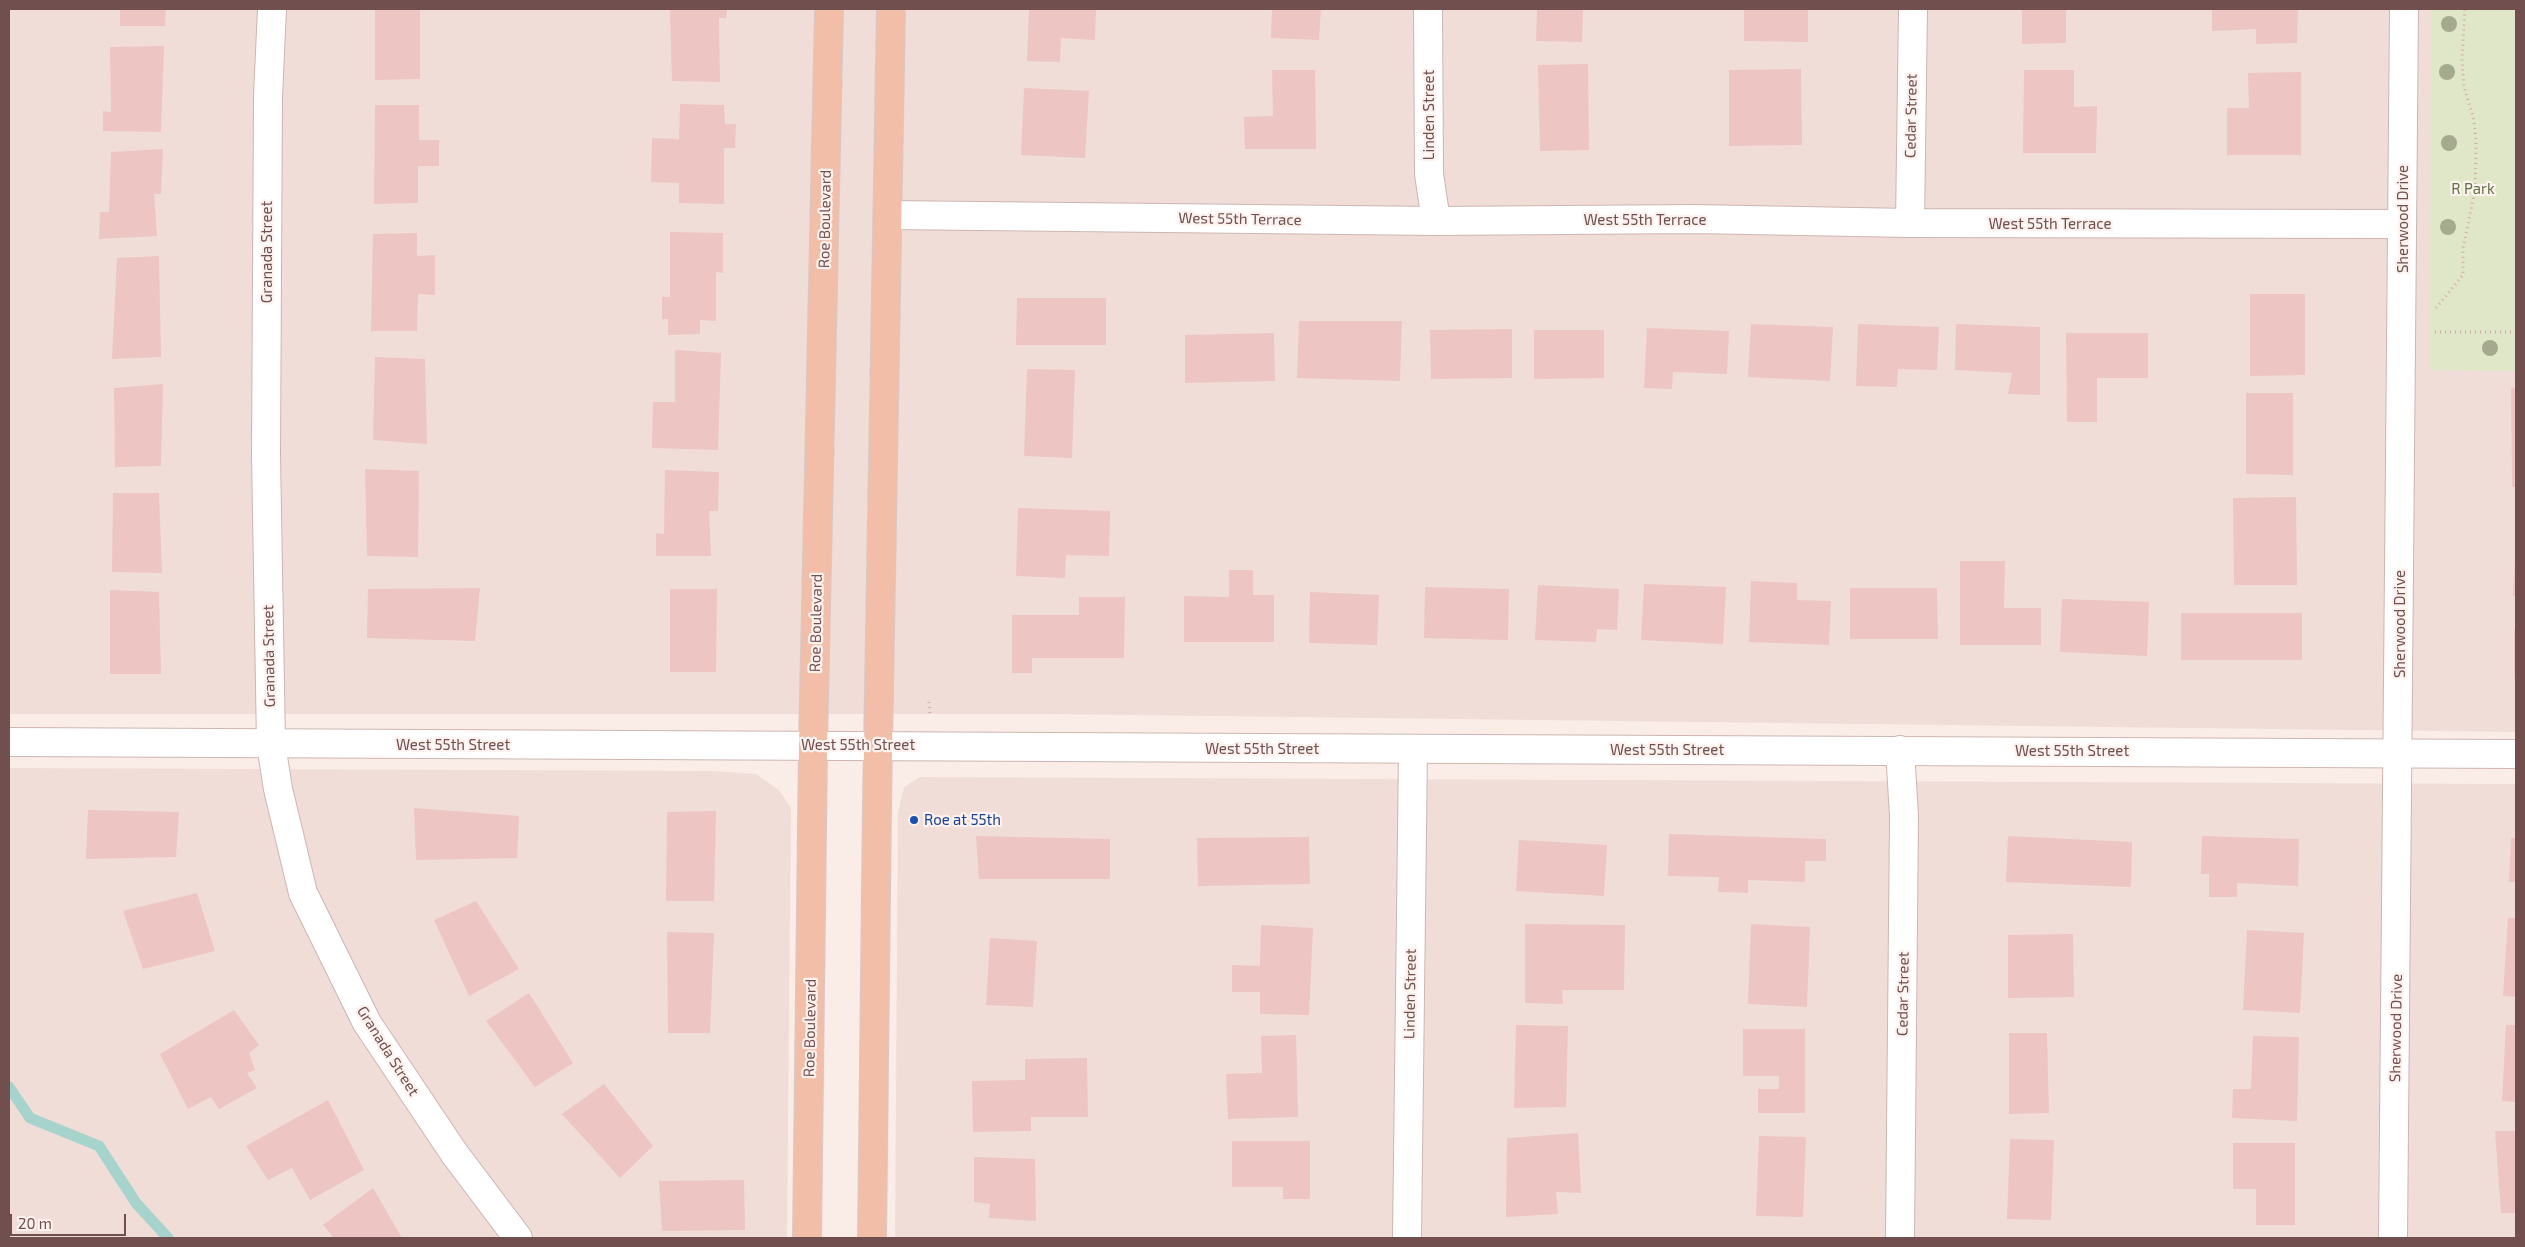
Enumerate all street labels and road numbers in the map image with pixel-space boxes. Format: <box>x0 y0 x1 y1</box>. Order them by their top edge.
street label: Linden Street <box>1420 70 1438 160</box>
street label: Cedar Street <box>1901 74 1921 158</box>
street label: Sherwood Drive <box>2394 165 2412 273</box>
street label: Roe Boulevard <box>815 170 835 268</box>
street label: Granada Street <box>258 201 276 303</box>
street label: West 55th Terrace <box>1178 209 1302 229</box>
street label: West 55th Terrace <box>1583 211 1707 229</box>
street label: West 55th Terrace <box>1988 215 2112 233</box>
street label: Sherwood Drive <box>2391 570 2409 678</box>
street label: Roe Boulevard <box>806 574 826 672</box>
street label: Granada Street <box>259 605 279 707</box>
street label: West 55th Street <box>396 736 510 754</box>
street label: West 55th Street <box>801 736 915 754</box>
street label: West 55th Street <box>1205 740 1319 758</box>
street label: West 55th Street <box>1610 741 1724 759</box>
street label: West 55th Street <box>2015 742 2129 760</box>
street label: Linden Street <box>1400 949 1420 1039</box>
street label: Cedar Street <box>1893 952 1913 1036</box>
street label: Sherwood Drive <box>2386 974 2406 1082</box>
street label: Roe Boulevard <box>800 979 820 1077</box>
street label: Granada Street <box>353 1003 423 1099</box>

